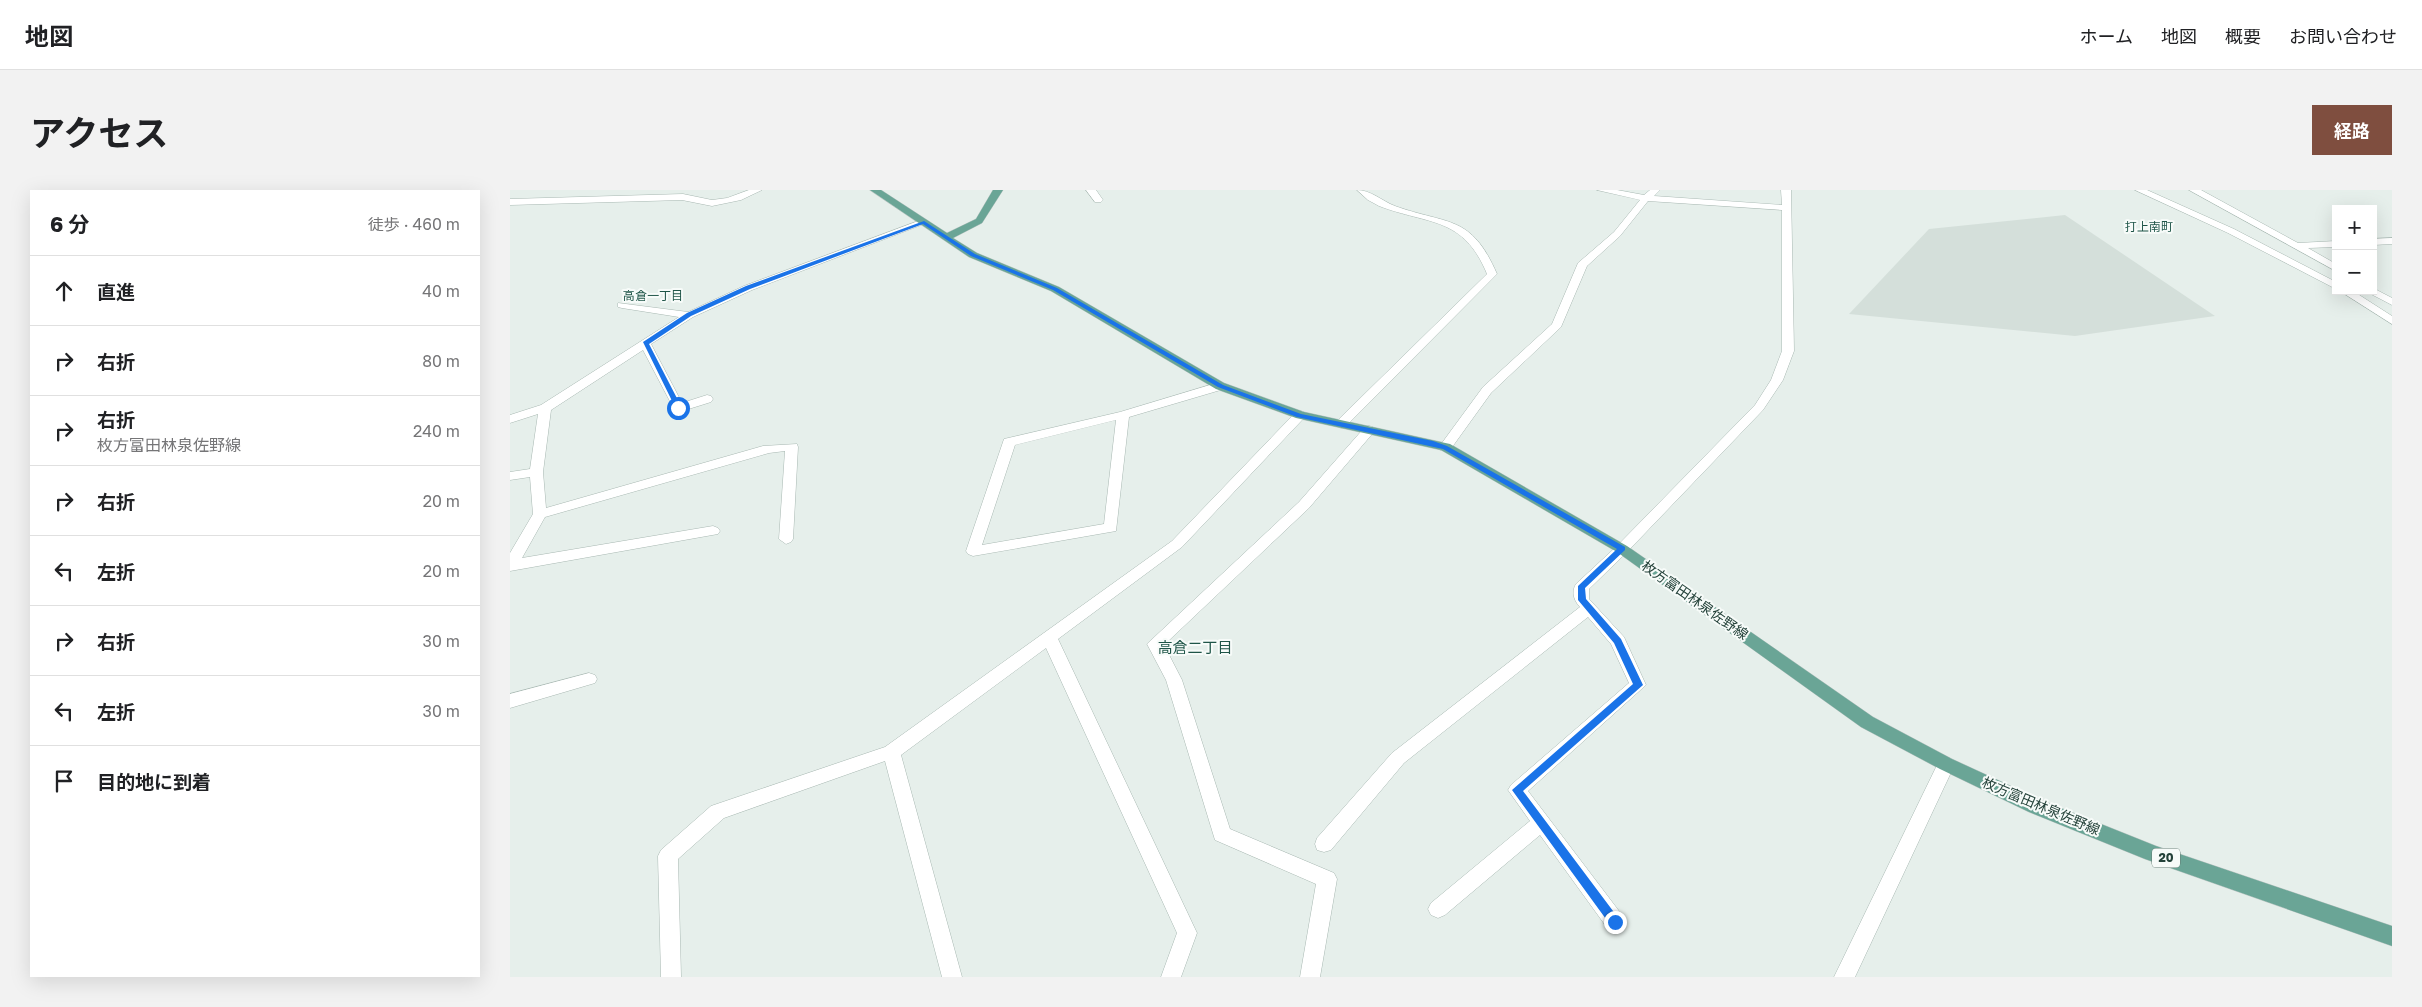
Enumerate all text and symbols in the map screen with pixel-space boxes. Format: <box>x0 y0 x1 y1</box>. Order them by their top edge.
text: 地図 <box>25 21 73 50</box>
text: ホーム <box>2080 25 2133 47</box>
text: 地図 <box>2161 25 2197 47</box>
text: 概要 <box>2225 25 2261 47</box>
text: お問い合わせ <box>2289 25 2397 47</box>
button: 経路 <box>2312 105 2392 155</box>
text: アクセス <box>30 112 168 154</box>
map controls <box>2332 205 2377 295</box>
button: + <box>2332 205 2377 250</box>
text: 6 分 <box>50 211 90 237</box>
text: 徒歩 · 460 m <box>368 214 460 234</box>
district label: 打上南町 <box>2125 219 2173 234</box>
button: − <box>2332 250 2377 295</box>
icon: ahead <box>50 277 78 305</box>
text: 直進 <box>97 280 135 303</box>
text: 40 m <box>422 281 460 301</box>
district label: 高倉一丁目 <box>623 288 683 303</box>
icon: right <box>50 347 78 375</box>
text: 右折 <box>97 350 135 373</box>
text: 80 m <box>422 351 460 371</box>
route start <box>667 397 690 420</box>
text: 右折 <box>97 408 135 431</box>
icon: right <box>50 417 78 445</box>
text: 240 m <box>413 421 460 441</box>
text: 枚方富田林泉佐野線 <box>97 435 241 455</box>
icon: right <box>50 487 78 515</box>
text: 右折 <box>97 490 135 513</box>
text: 20 m <box>423 491 460 511</box>
street label: 枚方富田林泉佐野線 <box>1639 556 1752 643</box>
icon: left <box>50 557 78 585</box>
text: 左折 <box>97 560 135 583</box>
text: 20 m <box>423 561 460 581</box>
icon: right <box>50 627 78 655</box>
text: 右折 <box>97 630 135 653</box>
text: 30 m <box>423 631 460 651</box>
district label: 高倉二丁目 <box>1157 638 1233 656</box>
icon: left <box>50 697 78 725</box>
text: 左折 <box>97 700 135 723</box>
text: 30 m <box>423 701 460 721</box>
icon: arrive <box>50 767 78 795</box>
text: 目的地に到着 <box>97 770 211 793</box>
street label: 枚方富田林泉佐野線 <box>1980 773 2103 838</box>
road number: 20 <box>2152 848 2180 868</box>
route end <box>1604 911 1627 934</box>

